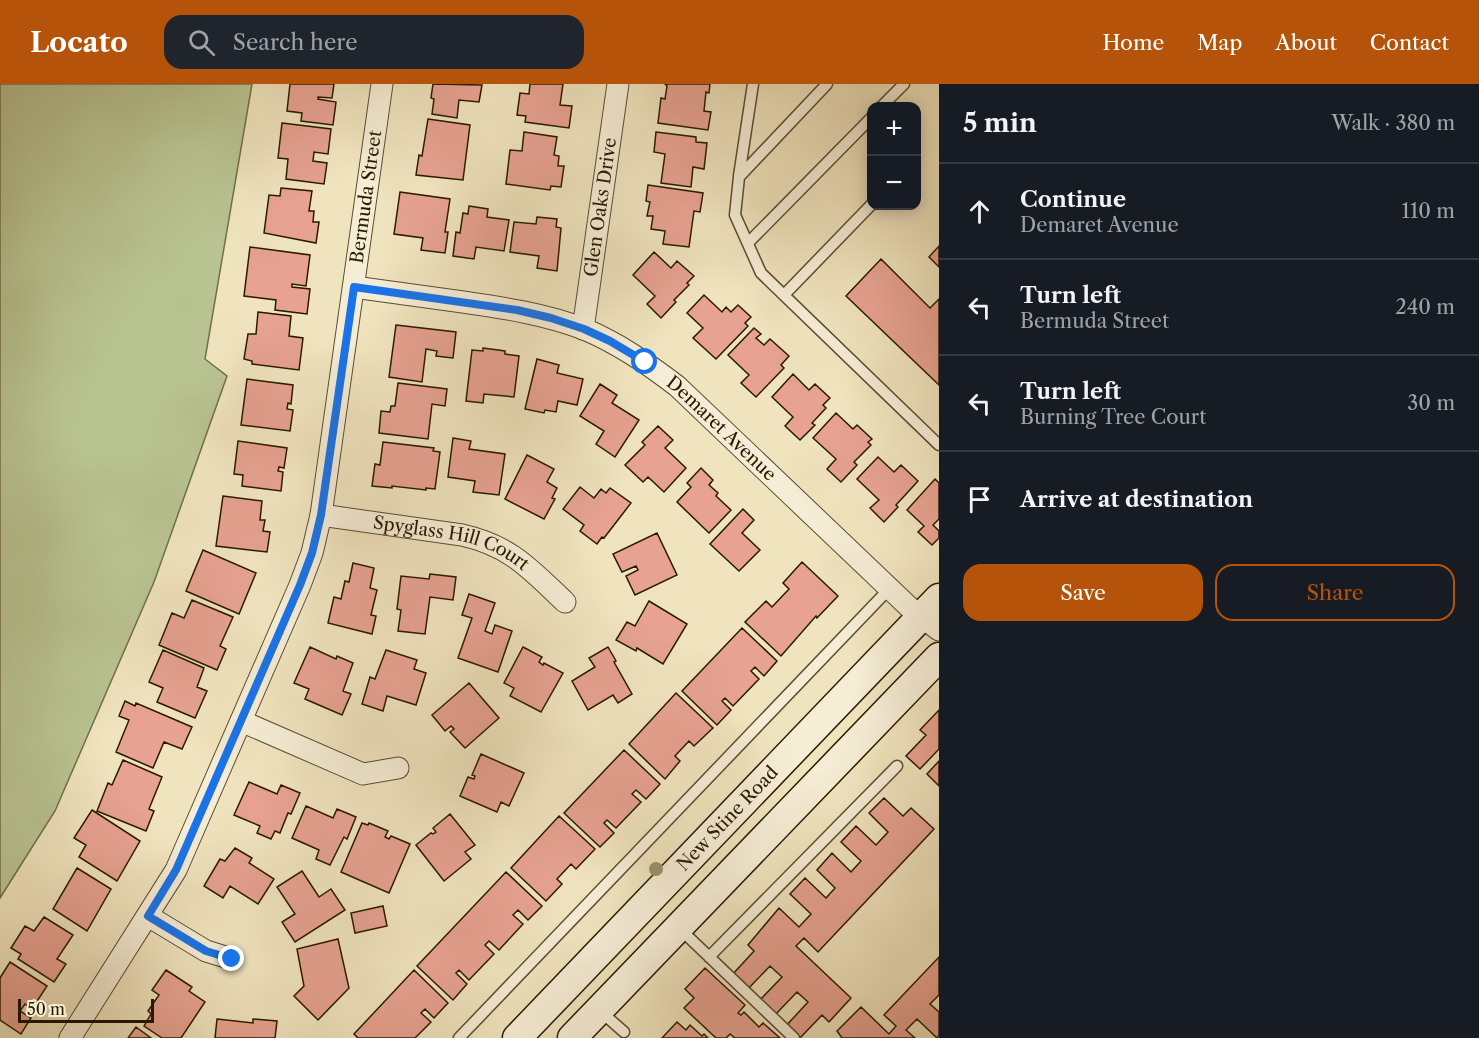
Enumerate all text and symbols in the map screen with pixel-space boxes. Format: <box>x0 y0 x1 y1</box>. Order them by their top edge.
search box <box>164 15 584 69</box>
text: Locato <box>30 25 128 59</box>
icon: search <box>185 26 218 59</box>
text: Search here <box>233 29 358 56</box>
text: Home <box>1103 30 1164 55</box>
text: Map <box>1197 30 1242 55</box>
text: About <box>1275 30 1337 55</box>
text: Contact <box>1370 30 1449 55</box>
map controls <box>867 102 921 210</box>
button: + <box>867 102 921 156</box>
text: 5 min <box>963 107 1037 139</box>
text: Walk · 380 m <box>1331 111 1455 135</box>
street label: Bermuda Street <box>346 128 386 265</box>
street label: Glen Oaks Drive <box>580 136 621 278</box>
button: − <box>867 156 921 210</box>
text: Continue <box>1020 186 1126 213</box>
icon: ahead <box>963 195 996 228</box>
text: 110 m <box>1402 199 1455 223</box>
text: Demaret Avenue <box>1020 213 1179 237</box>
text: Turn left <box>1020 282 1121 309</box>
icon: left <box>963 291 996 324</box>
text: 240 m <box>1395 295 1455 319</box>
text: Bermuda Street <box>1020 309 1169 333</box>
route start <box>631 348 657 374</box>
street label: Demaret Avenue <box>662 371 781 486</box>
text: Turn left <box>1020 378 1121 405</box>
icon: left <box>963 387 996 420</box>
text: 30 m <box>1407 391 1455 415</box>
text: Burning Tree Court <box>1020 405 1206 429</box>
icon: arrive <box>963 483 996 516</box>
text: Arrive at destination <box>1020 486 1253 513</box>
street label: Spyglass Hill Court <box>372 512 534 575</box>
button: Save <box>963 564 1203 621</box>
button: Share <box>1215 564 1455 621</box>
street label: New Stine Road <box>672 762 783 876</box>
route end <box>218 945 244 971</box>
scale bar <box>18 996 154 1024</box>
text: 50 m <box>27 999 65 1019</box>

